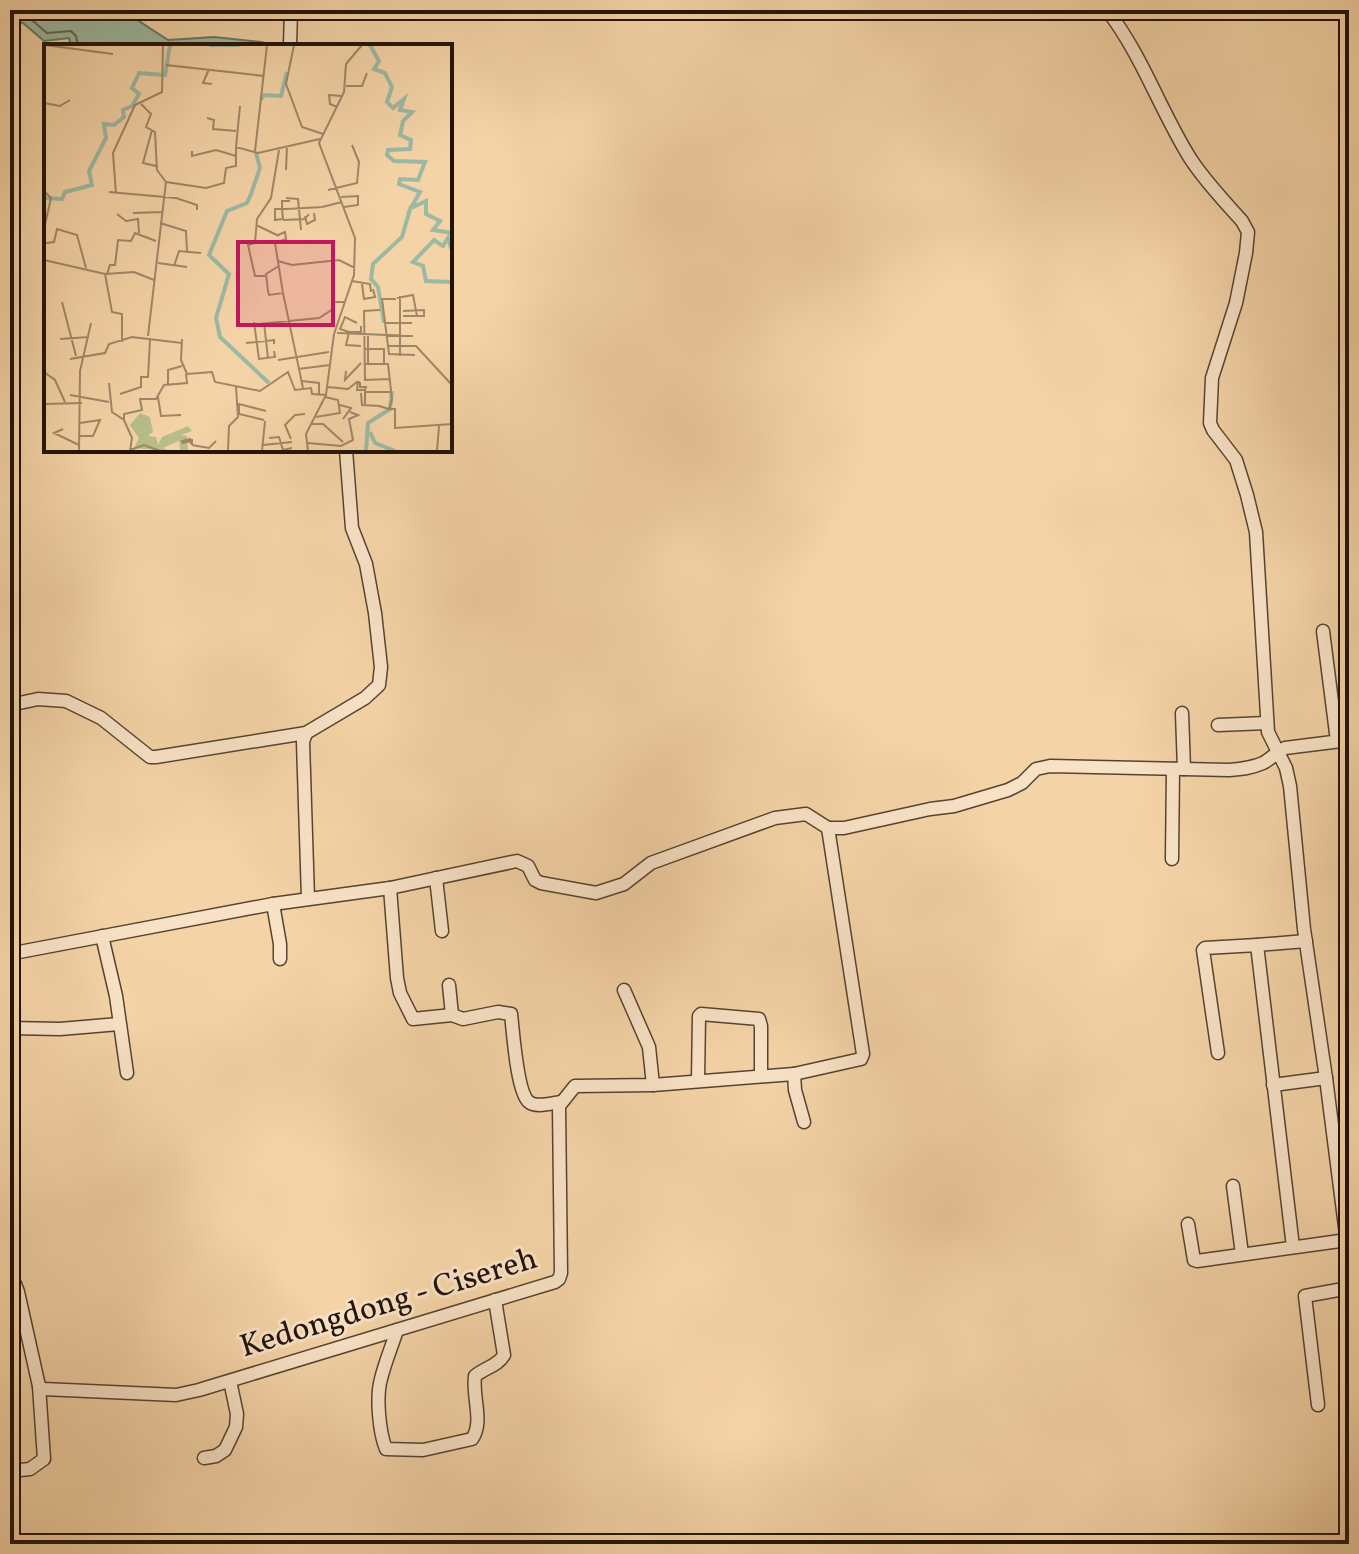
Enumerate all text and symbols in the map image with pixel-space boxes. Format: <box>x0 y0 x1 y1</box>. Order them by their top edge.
inset map <box>44 44 452 452</box>
street label: Kedongdong - Cisereh <box>235 1238 543 1370</box>

